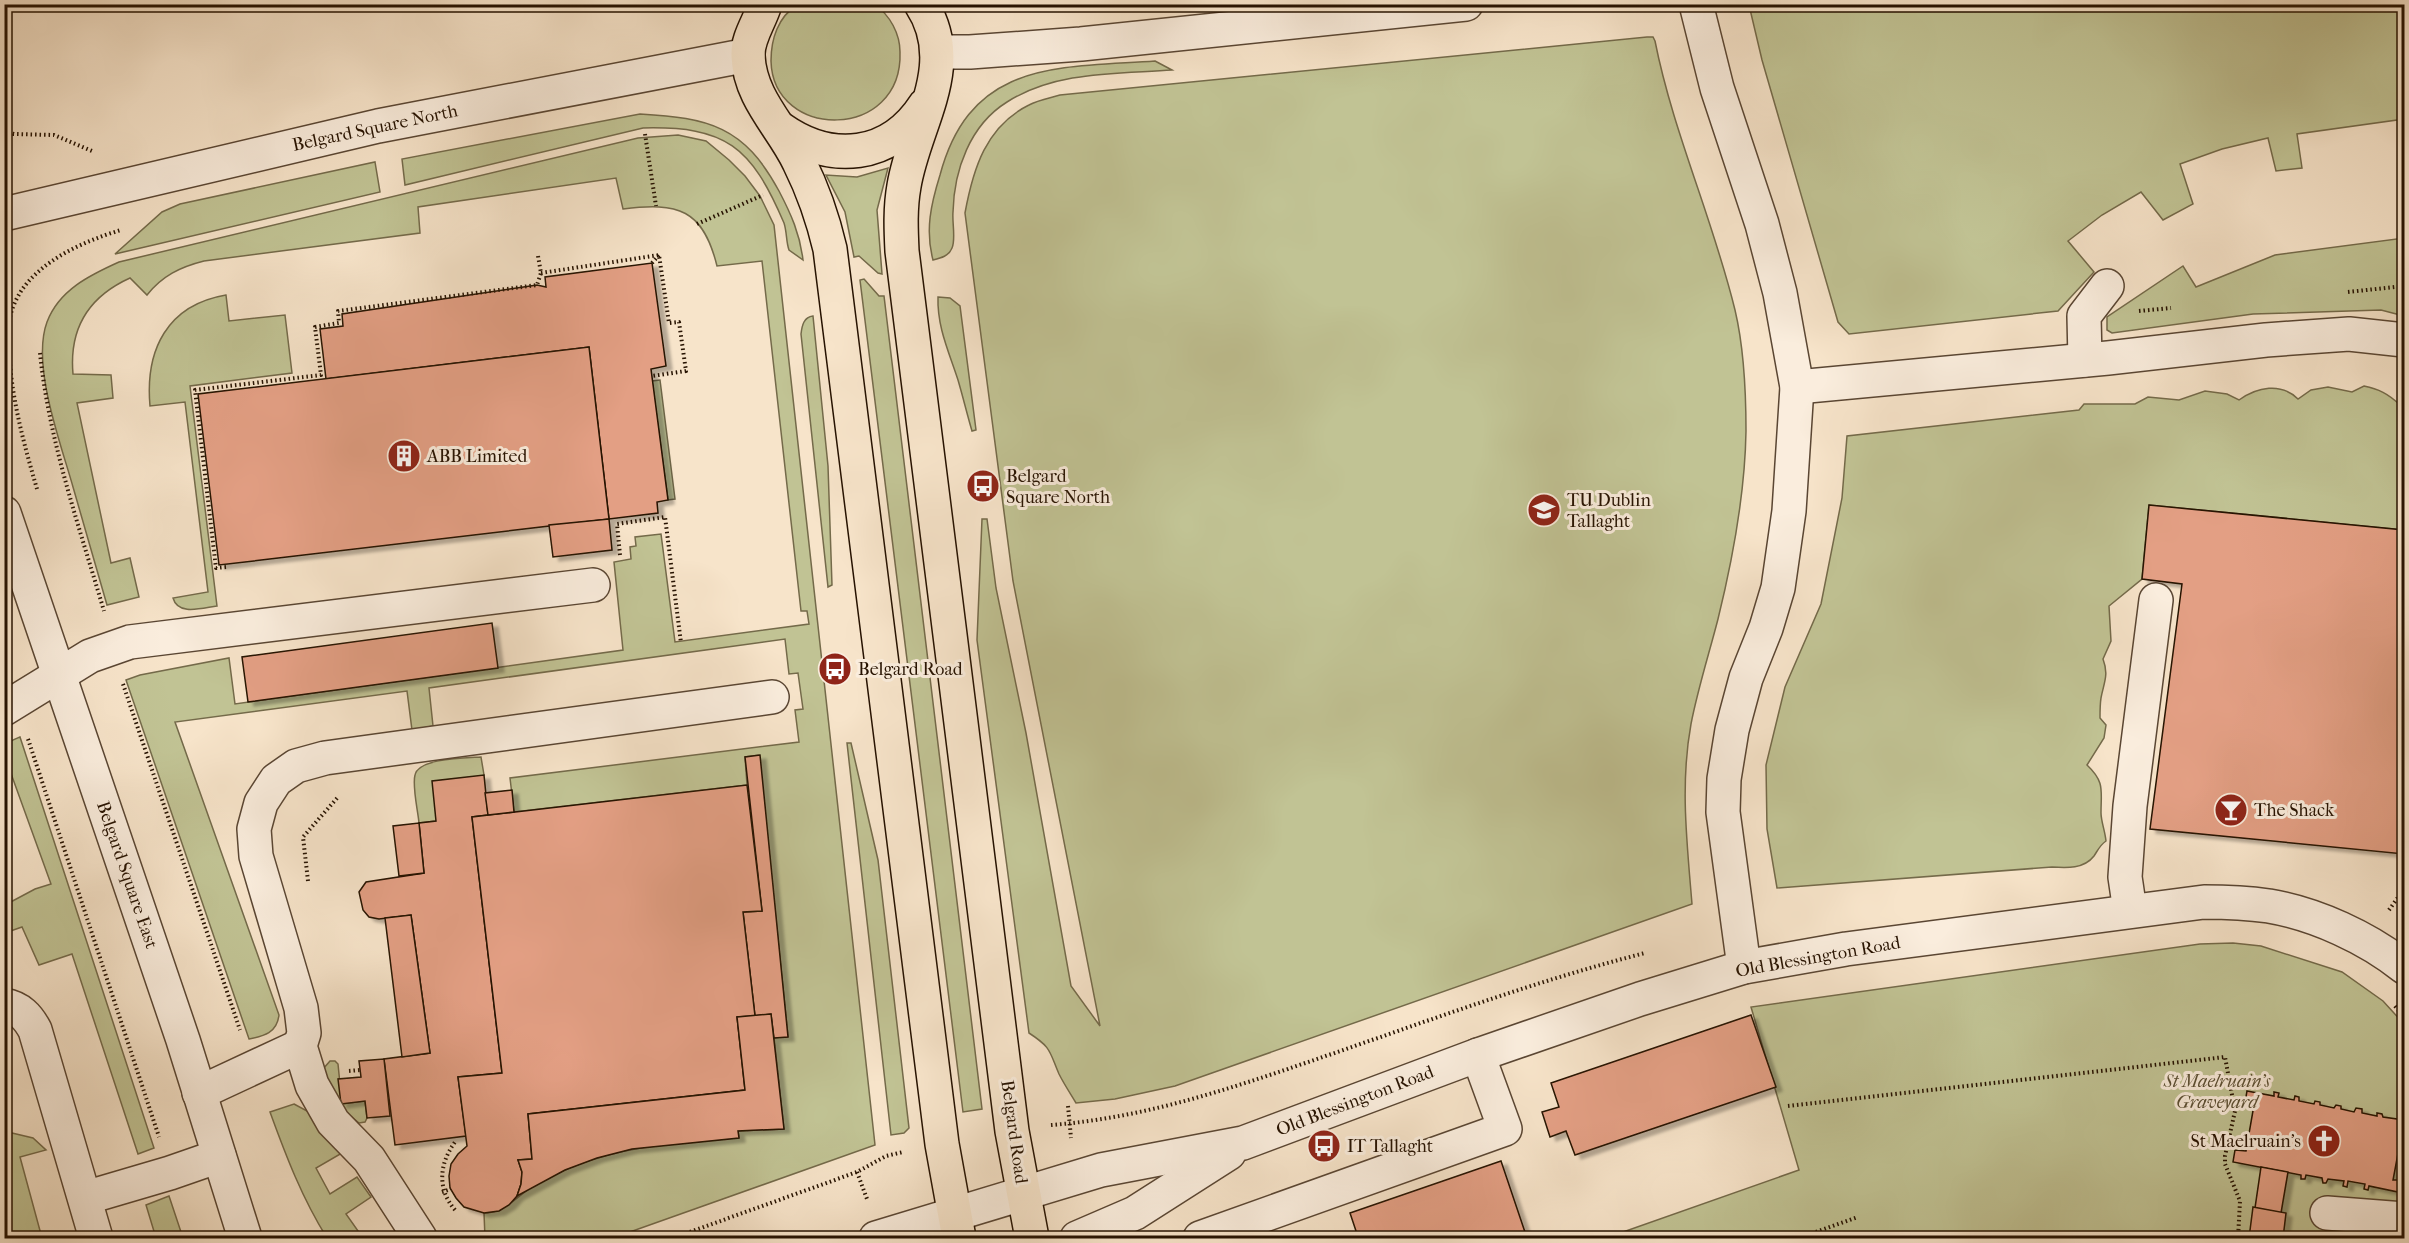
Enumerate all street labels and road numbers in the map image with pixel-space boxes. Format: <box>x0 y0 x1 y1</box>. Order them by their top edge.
street label: Belgard Square North <box>290 100 460 156</box>
street label: Belgard Square East <box>92 799 162 952</box>
street label: Old Blessington Road <box>1734 932 1902 982</box>
street label: Old Blessington Road <box>1273 1061 1437 1141</box>
street label: Belgard Road <box>996 1079 1032 1185</box>

